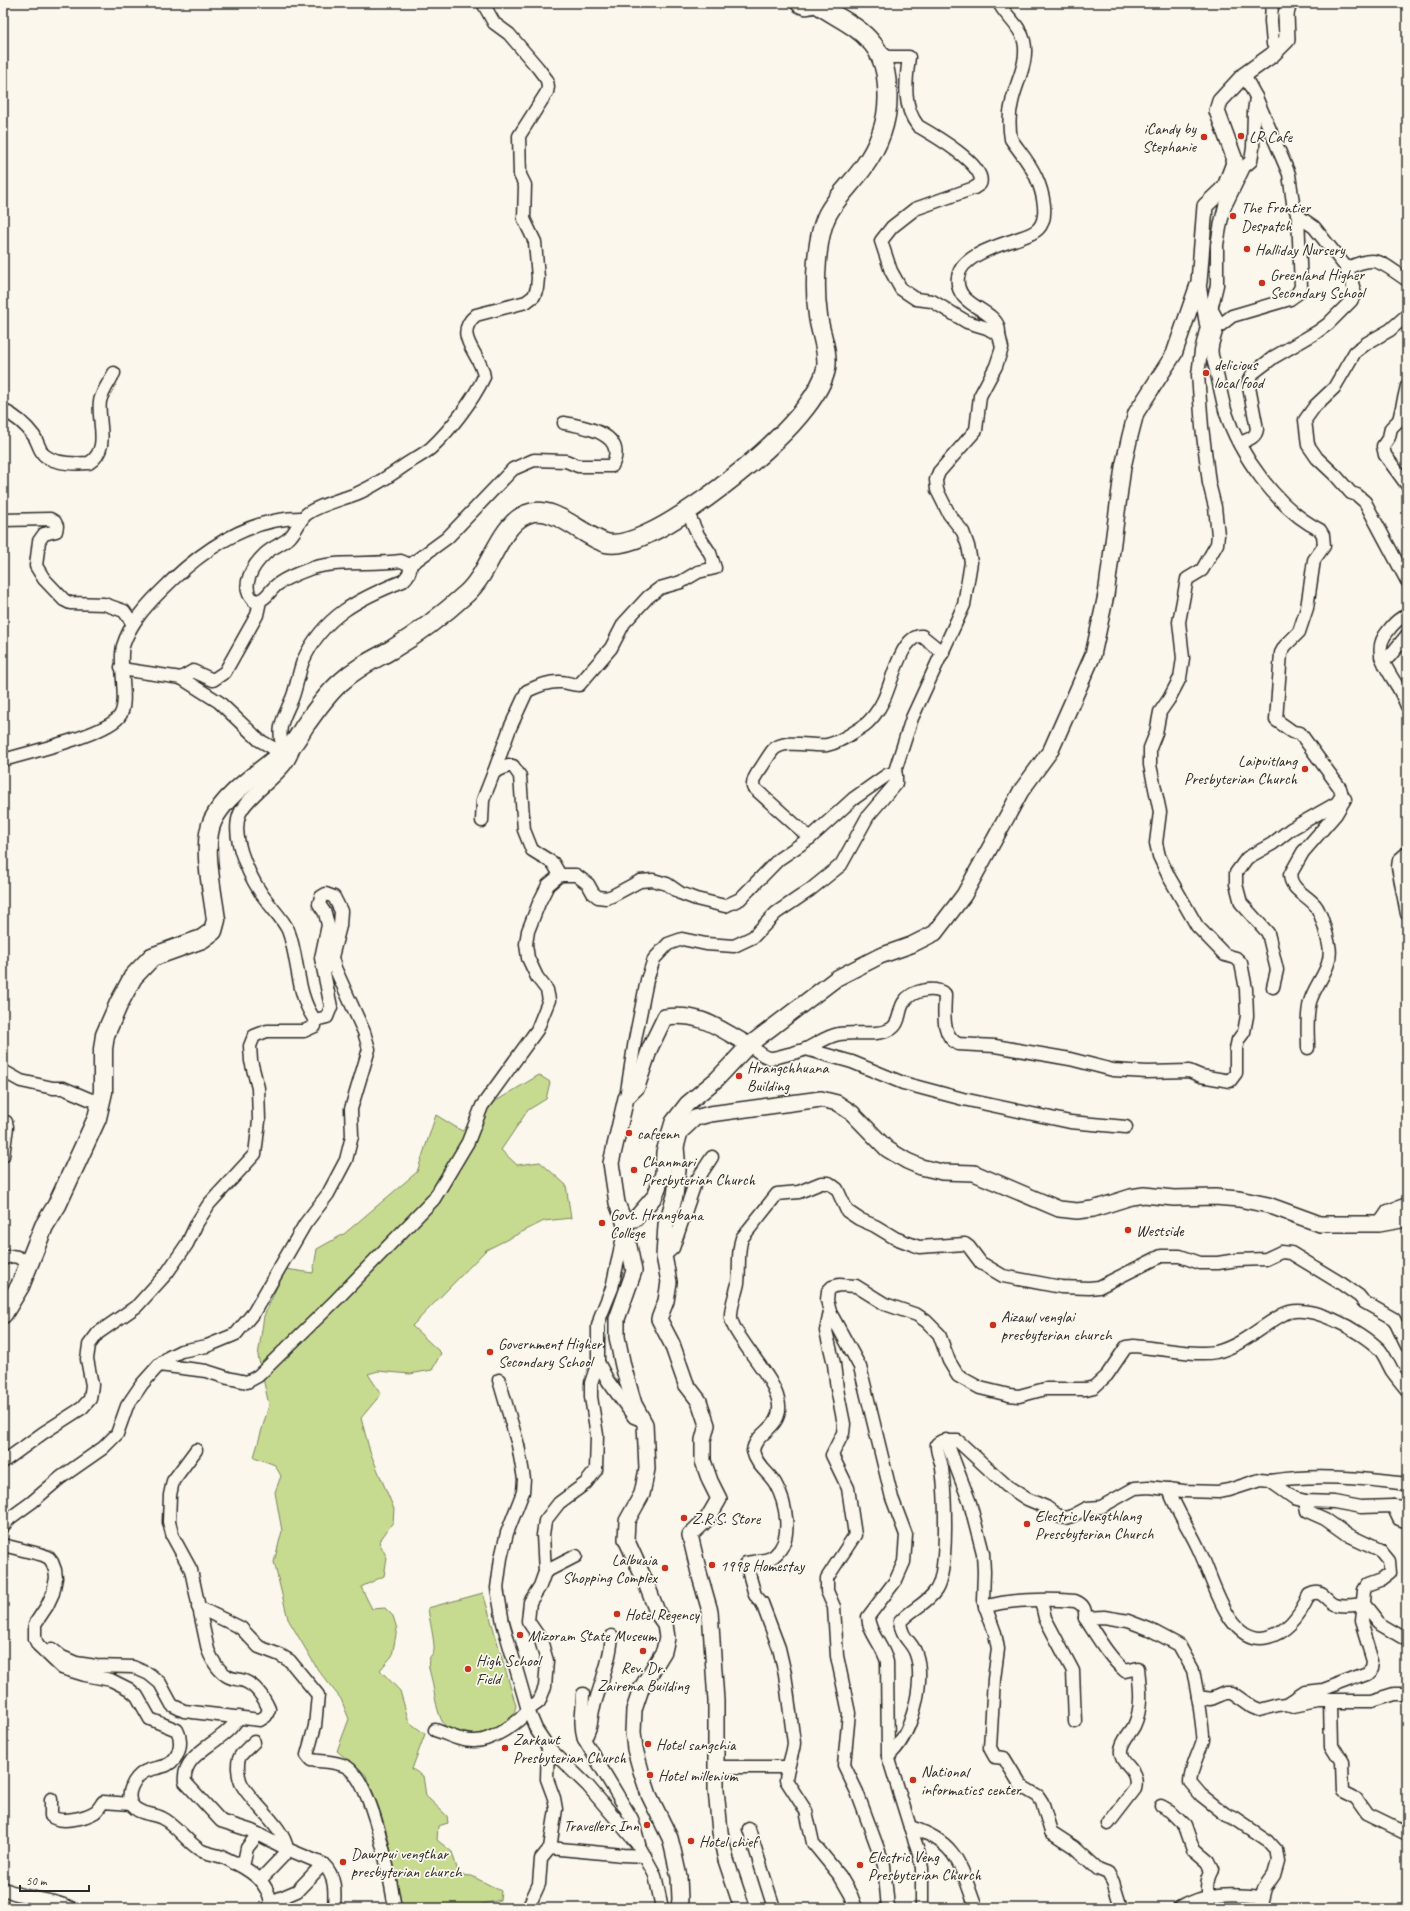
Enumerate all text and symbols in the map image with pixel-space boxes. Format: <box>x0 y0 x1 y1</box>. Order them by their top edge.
place label: iCandy by Stephanie <box>1142 119 1198 157</box>
place label: LR Cafe <box>1249 127 1294 147</box>
marker: LR Cafe <box>1236 131 1246 141</box>
marker: iCandy by Stephanie <box>1199 132 1209 142</box>
place label: The Frontier Despatch <box>1241 198 1311 236</box>
marker: The Frontier Despatch <box>1228 211 1238 221</box>
place label: Halliday Nursery <box>1255 240 1346 260</box>
marker: Halliday Nursery <box>1242 244 1252 254</box>
place label: Greenland Higher Secondary School <box>1270 265 1368 303</box>
marker: Greenland Higher Secondary School <box>1257 278 1267 288</box>
place label: delicious local food <box>1214 355 1266 393</box>
marker: delicious local food <box>1201 368 1211 378</box>
place label: Laipuitlang Presbyterian Church <box>1184 751 1298 789</box>
marker: Laipuitlang Presbyterian Church <box>1300 764 1310 774</box>
place label: Hrangchhuana Building <box>747 1058 829 1096</box>
marker: Hrangchhuana Building <box>734 1071 744 1081</box>
place label: cafeenn <box>637 1124 680 1144</box>
marker: cafeenn <box>624 1128 634 1138</box>
place label: Chanmari Presbyterian Church <box>642 1152 756 1190</box>
marker: Chanmari Presbyterian Church <box>629 1165 639 1175</box>
place label: Govt. Hrangbana College <box>610 1205 704 1243</box>
marker: Govt. Hrangbana College <box>597 1218 607 1228</box>
place label: Westside <box>1136 1221 1185 1241</box>
marker: Westside <box>1123 1225 1133 1235</box>
place label: Aizawl venglai presbyterian church <box>1001 1307 1113 1345</box>
marker: Aizawl venglai presbyterian church <box>988 1320 998 1330</box>
place label: Government Higher Secondary School <box>498 1334 603 1372</box>
marker: Government Higher Secondary School <box>485 1347 495 1357</box>
place label: Electric Vengthlang Pressbyterian Church <box>1035 1506 1154 1544</box>
place label: Z.R.S. Store <box>692 1509 762 1529</box>
marker: Z.R.S. Store <box>679 1513 689 1523</box>
marker: Electric Vengthlang Pressbyterian Church <box>1022 1519 1032 1529</box>
place label: Lalbuaia Shopping Complex <box>562 1550 659 1588</box>
place label: 1998 Homestay <box>720 1556 806 1576</box>
marker: 1998 Homestay <box>707 1560 717 1570</box>
marker: Lalbuaia Shopping Complex <box>660 1563 670 1573</box>
place label: Hotel Regency <box>625 1605 701 1625</box>
marker: Hotel Regency <box>612 1609 622 1619</box>
place label: Mizoram State Museum <box>528 1626 658 1646</box>
marker: Mizoram State Museum <box>515 1630 525 1640</box>
marker: Rev. Dr. Zairema Building <box>638 1646 648 1656</box>
place label: High School Field <box>476 1651 543 1689</box>
place label: Rev. Dr. Zairema Building <box>597 1658 690 1696</box>
marker: High School Field <box>463 1664 473 1674</box>
place label: Zarkawt Presbyterian Church <box>513 1730 627 1768</box>
place label: Hotel sangchia <box>656 1735 737 1755</box>
marker: Hotel sangchia <box>643 1739 653 1749</box>
marker: Zarkawt Presbyterian Church <box>500 1743 510 1753</box>
place label: National informatics center <box>921 1762 1022 1800</box>
place label: Hotel millenium <box>658 1766 739 1786</box>
marker: Hotel millenium <box>645 1770 655 1780</box>
marker: National informatics center <box>908 1775 918 1785</box>
place label: Travellers Inn <box>563 1816 640 1836</box>
marker: Travellers Inn <box>642 1820 652 1830</box>
place label: Hotel chief <box>699 1832 760 1852</box>
marker: Hotel chief <box>686 1836 696 1846</box>
place label: Dawrpui vengthar presbyterian church <box>351 1844 463 1882</box>
place label: Electric Veng Presbyterian Church <box>868 1847 982 1885</box>
marker: Dawrpui vengthar presbyterian church <box>338 1857 348 1867</box>
marker: Electric Veng Presbyterian Church <box>855 1860 865 1870</box>
scale bar <box>20 1867 89 1893</box>
text: 50 m <box>26 1873 48 1889</box>

